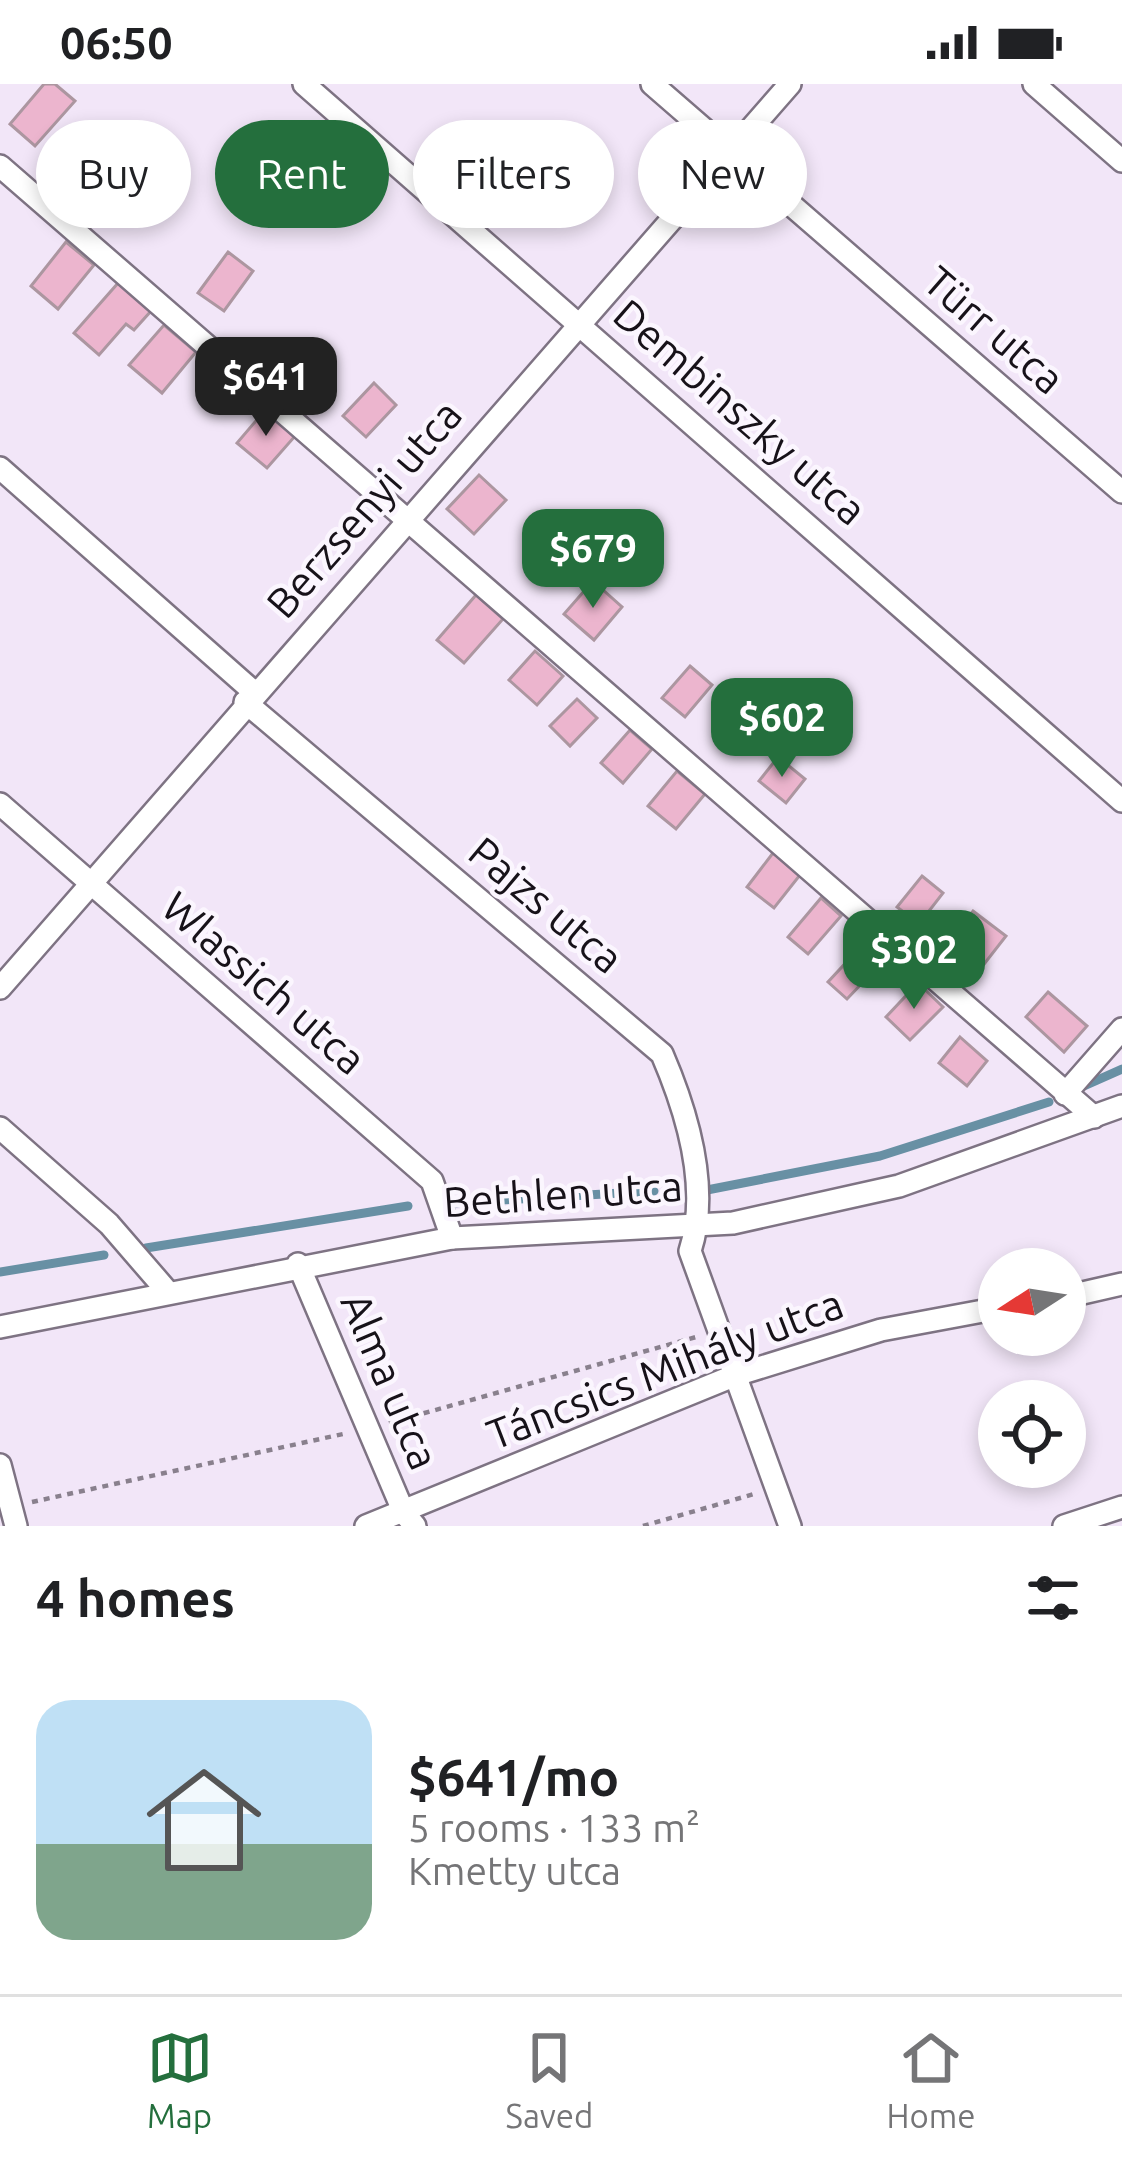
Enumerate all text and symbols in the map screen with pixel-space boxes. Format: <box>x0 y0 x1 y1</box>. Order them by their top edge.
text: 06:50 <box>60 17 173 68</box>
chip: Buy <box>36 120 191 228</box>
chip: Rent <box>215 120 389 228</box>
chip: Filters <box>413 120 614 228</box>
chip: New <box>638 120 807 228</box>
street label: Türr utca <box>915 256 1074 403</box>
street label: Dembinszky utca <box>605 290 876 534</box>
pin: $641 <box>195 337 337 439</box>
text: $641 <box>222 354 310 397</box>
street label: Berzsenyi utca <box>257 391 470 627</box>
pin: $679 <box>522 509 664 611</box>
text: $679 <box>549 526 637 569</box>
pin: $602 <box>711 678 853 780</box>
text: $602 <box>738 695 826 738</box>
street label: Pajzs utca <box>460 827 632 982</box>
street label: Wlassich utca <box>154 882 375 1083</box>
pin: $302 <box>843 910 985 1012</box>
text: $302 <box>870 927 958 970</box>
street label: Bethlen utca <box>442 1162 684 1225</box>
north arrow <box>978 1248 1086 1356</box>
map controls <box>978 1248 1086 1488</box>
street label: Táncsics Mihály utca <box>480 1279 849 1458</box>
street label: Alma utca <box>332 1285 449 1476</box>
button: locate <box>978 1380 1086 1488</box>
icon: filters <box>1020 1565 1086 1631</box>
text: 4 homes <box>36 1569 235 1627</box>
icon: home <box>132 1748 276 1892</box>
text: $641/mo <box>408 1748 619 1806</box>
text: 5 rooms · 133 m² <box>408 1806 700 1849</box>
text: Kmetty utca <box>408 1849 621 1892</box>
tab: Map <box>147 2025 213 2134</box>
tab: Saved <box>506 2025 593 2134</box>
tab: Home <box>886 2025 975 2134</box>

